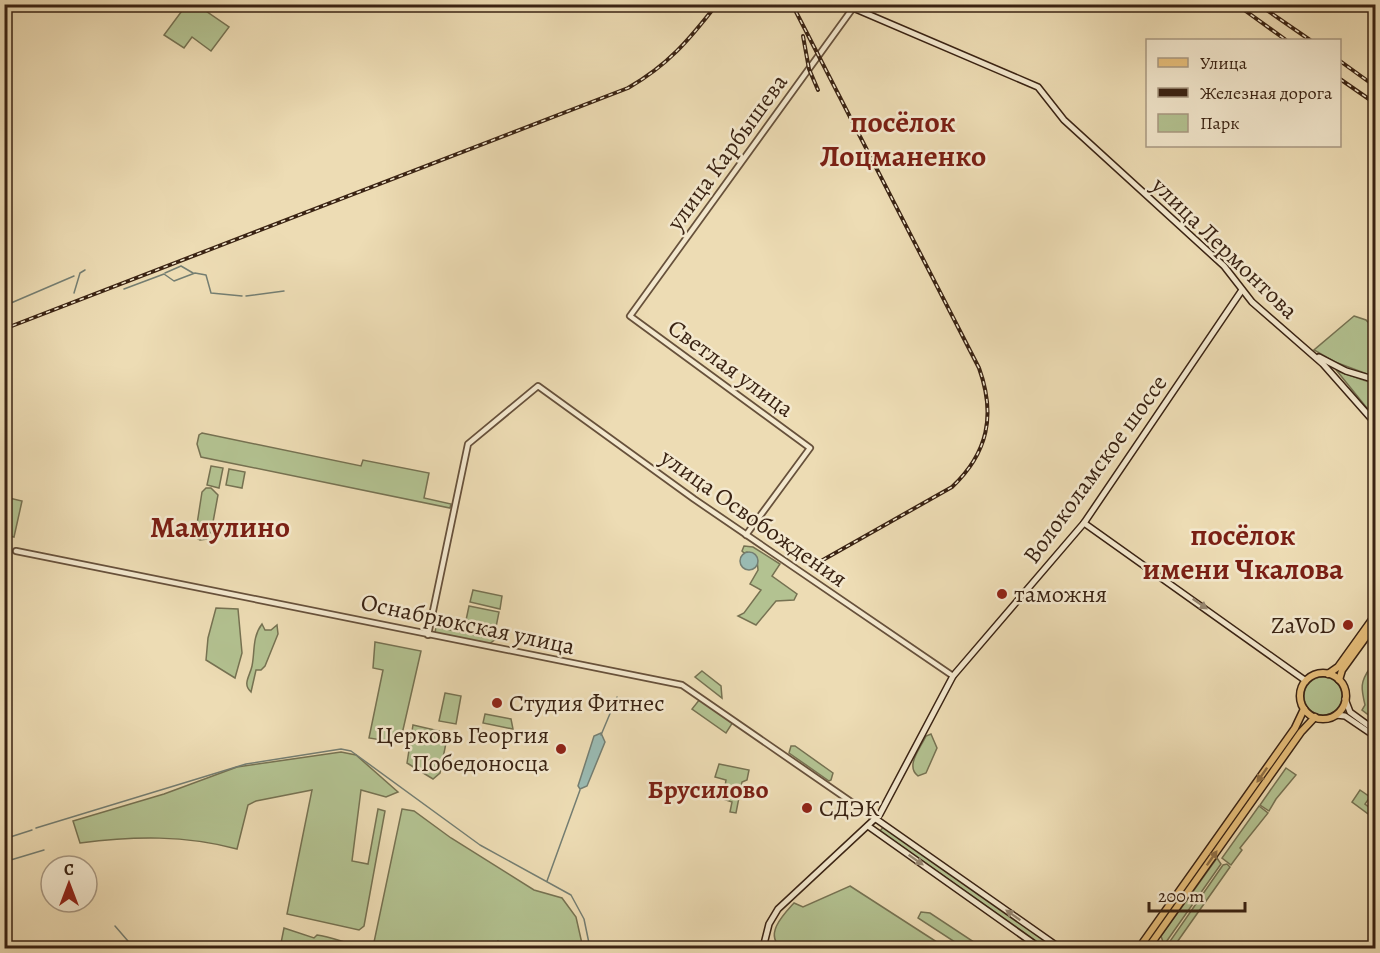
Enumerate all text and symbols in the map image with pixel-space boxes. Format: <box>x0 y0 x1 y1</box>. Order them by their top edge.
legend <box>1146 39 1341 147</box>
text: Улица <box>1200 51 1248 75</box>
street label: улица Карбышева <box>659 67 795 238</box>
text: Железная дорога <box>1200 81 1333 105</box>
district label: посёлок Лоцманенко <box>820 102 986 176</box>
text: Парк <box>1200 111 1240 135</box>
street label: улица Лермонтова <box>1144 169 1305 326</box>
street label: Светлая улица <box>662 312 800 424</box>
street label: Волоколамское шоссе <box>1015 368 1175 570</box>
street label: улица Освобождения <box>653 441 854 595</box>
district label: Мамулино <box>150 507 290 547</box>
district label: посёлок имени Чкалова <box>1142 515 1344 589</box>
place label: таможня <box>1014 578 1107 610</box>
street label: Оснабрюкская улица <box>358 586 578 662</box>
marker: таможня <box>995 587 1009 601</box>
one-way arrow <box>1192 598 1208 610</box>
place label: ZaVoD <box>1271 609 1336 641</box>
marker: ZaVoD <box>1341 618 1355 632</box>
place label: Студия Фитнес <box>509 687 665 719</box>
marker: Студия Фитнес <box>490 696 504 710</box>
place label: Церковь Георгия Победоносца <box>376 719 549 779</box>
marker: Церковь Георгия Победоносца <box>554 742 568 756</box>
one-way arrow <box>1256 766 1268 782</box>
district label: Брусилово <box>647 772 769 807</box>
place label: СДЭК <box>819 792 880 824</box>
marker: СДЭК <box>800 801 814 815</box>
one-way arrow <box>1206 851 1218 867</box>
north arrow <box>39 854 99 914</box>
one-way arrow <box>907 854 923 866</box>
text: С <box>64 859 74 881</box>
scale bar <box>1149 875 1245 913</box>
text: 200 m <box>1158 884 1204 908</box>
one-way arrow <box>1005 909 1021 921</box>

